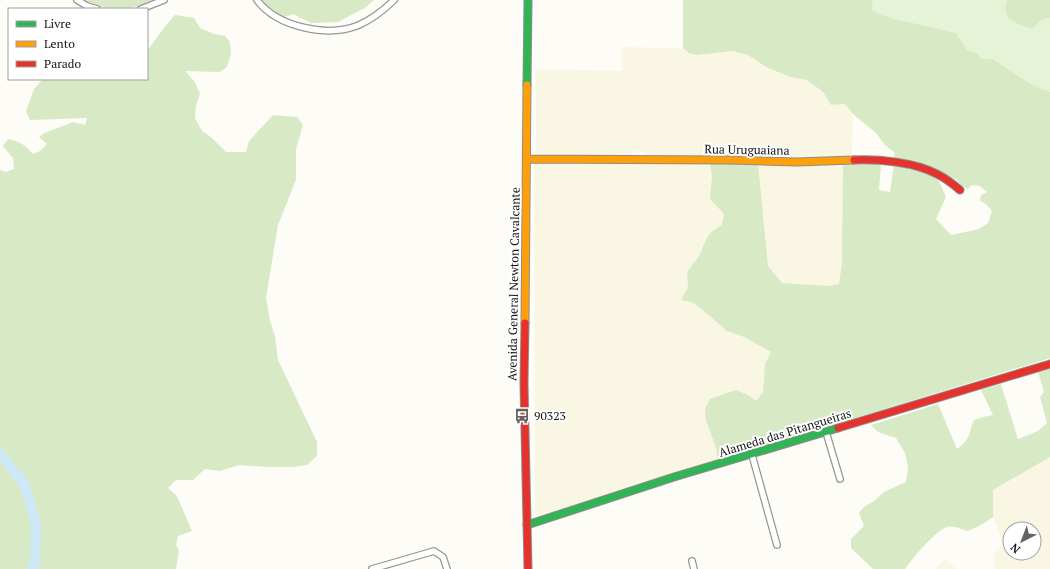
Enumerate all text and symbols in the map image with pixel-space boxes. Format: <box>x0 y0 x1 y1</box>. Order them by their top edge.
legend <box>8 8 148 80</box>
text: Livre <box>44 16 71 31</box>
text: Lento <box>44 36 75 51</box>
text: Parado <box>44 56 82 71</box>
street label: Rua Uruguaiana <box>704 141 790 158</box>
street label: Avenida General Newton Cavalcante <box>504 187 523 381</box>
street label: Alameda das Pitangueiras <box>717 405 853 460</box>
bus stop icon: 90323 <box>513 407 531 425</box>
place label: 90323 <box>534 408 566 423</box>
north arrow <box>1002 521 1042 561</box>
text: N <box>1007 540 1023 556</box>

